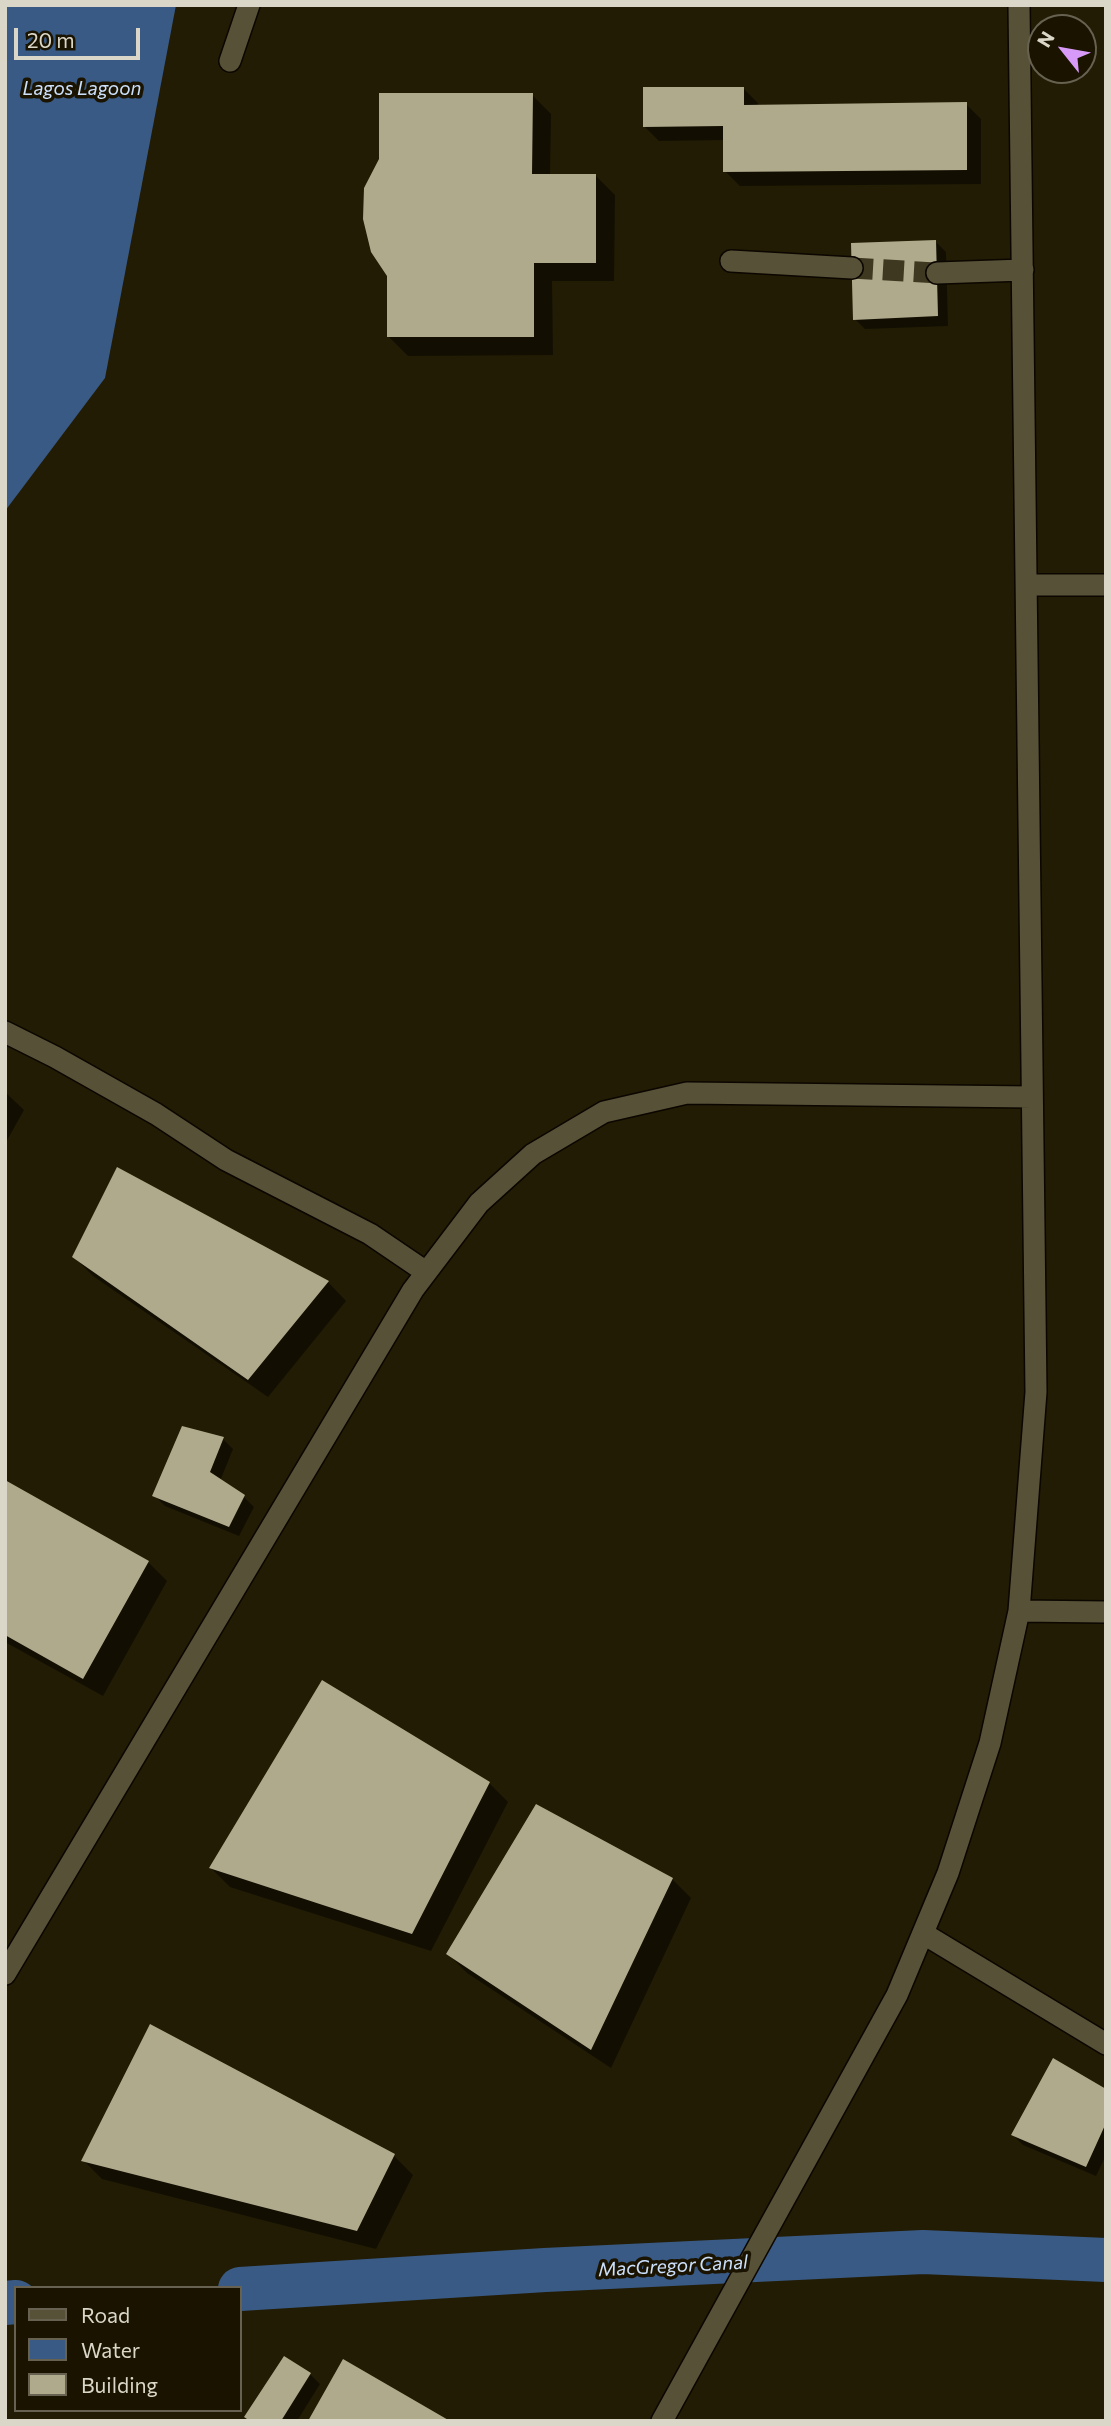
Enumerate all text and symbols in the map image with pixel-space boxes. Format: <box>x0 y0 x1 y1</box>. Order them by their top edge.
scale bar <box>18 14 144 58</box>
north arrow <box>1027 14 1097 84</box>
text: 20 m <box>27 27 75 52</box>
text: N <box>1032 27 1059 51</box>
water label: Lagos Lagoon <box>23 78 141 100</box>
water label: MacGregor Canal <box>598 2251 748 2281</box>
legend <box>14 2286 242 2412</box>
text: Road <box>81 2302 130 2327</box>
text: Water <box>81 2337 140 2362</box>
text: Building <box>81 2372 158 2397</box>

